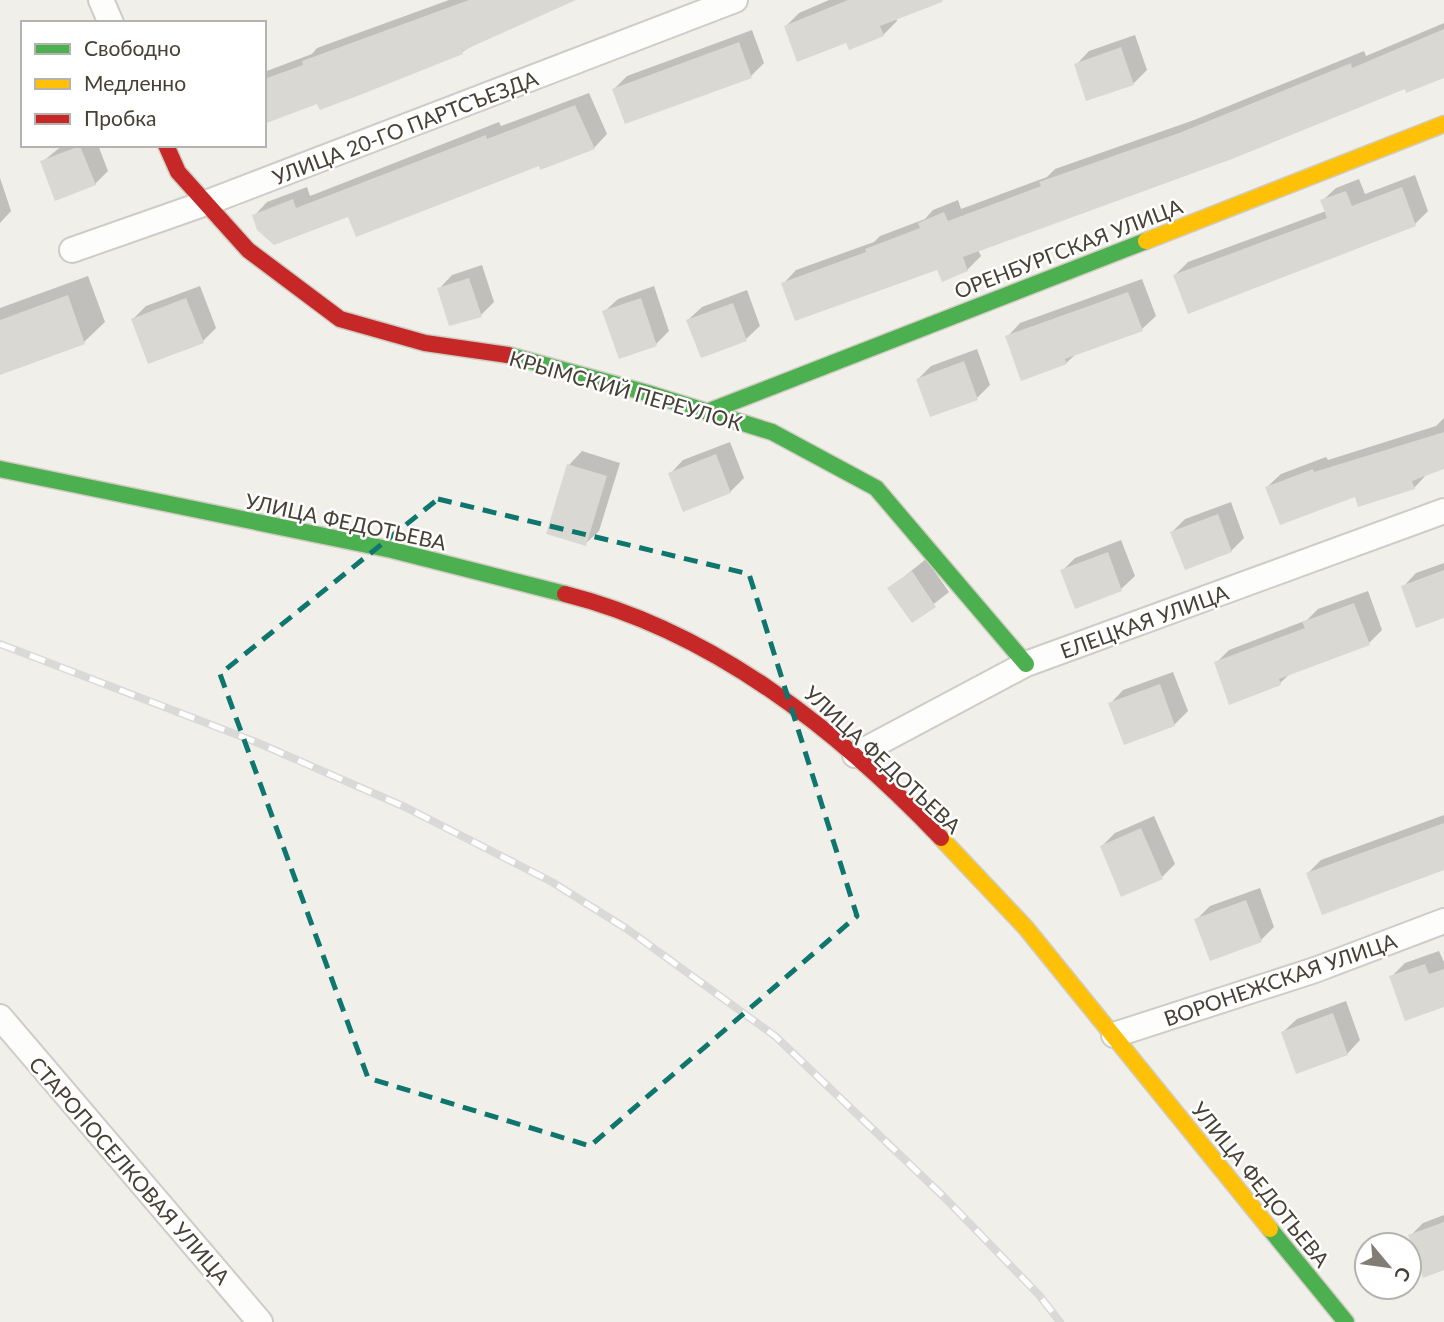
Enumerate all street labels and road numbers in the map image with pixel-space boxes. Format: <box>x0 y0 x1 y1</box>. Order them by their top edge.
street label: УЛИЦА 20-ГО ПАРТСЪЕЗДА <box>269 64 542 189</box>
street label: ОРЕНБУРГСКАЯ УЛИЦА <box>950 193 1186 303</box>
street label: КРЫМСКИЙ ПЕРЕУЛОК <box>507 345 745 435</box>
street label: УЛИЦА ФЕДОТЬЕВА <box>243 487 450 555</box>
street label: ЕЛЕЦКАЯ УЛИЦА <box>1056 579 1232 663</box>
street label: УЛИЦА ФЕДОТЬЕВА <box>800 680 967 839</box>
street label: ВОРОНЕЖСКАЯ УЛИЦА <box>1160 927 1400 1031</box>
street label: СТАРОПОСЕЛКОВАЯ УЛИЦА <box>24 1051 236 1289</box>
street label: УЛИЦА ФЕДОТЬЕВА <box>1187 1097 1336 1272</box>

